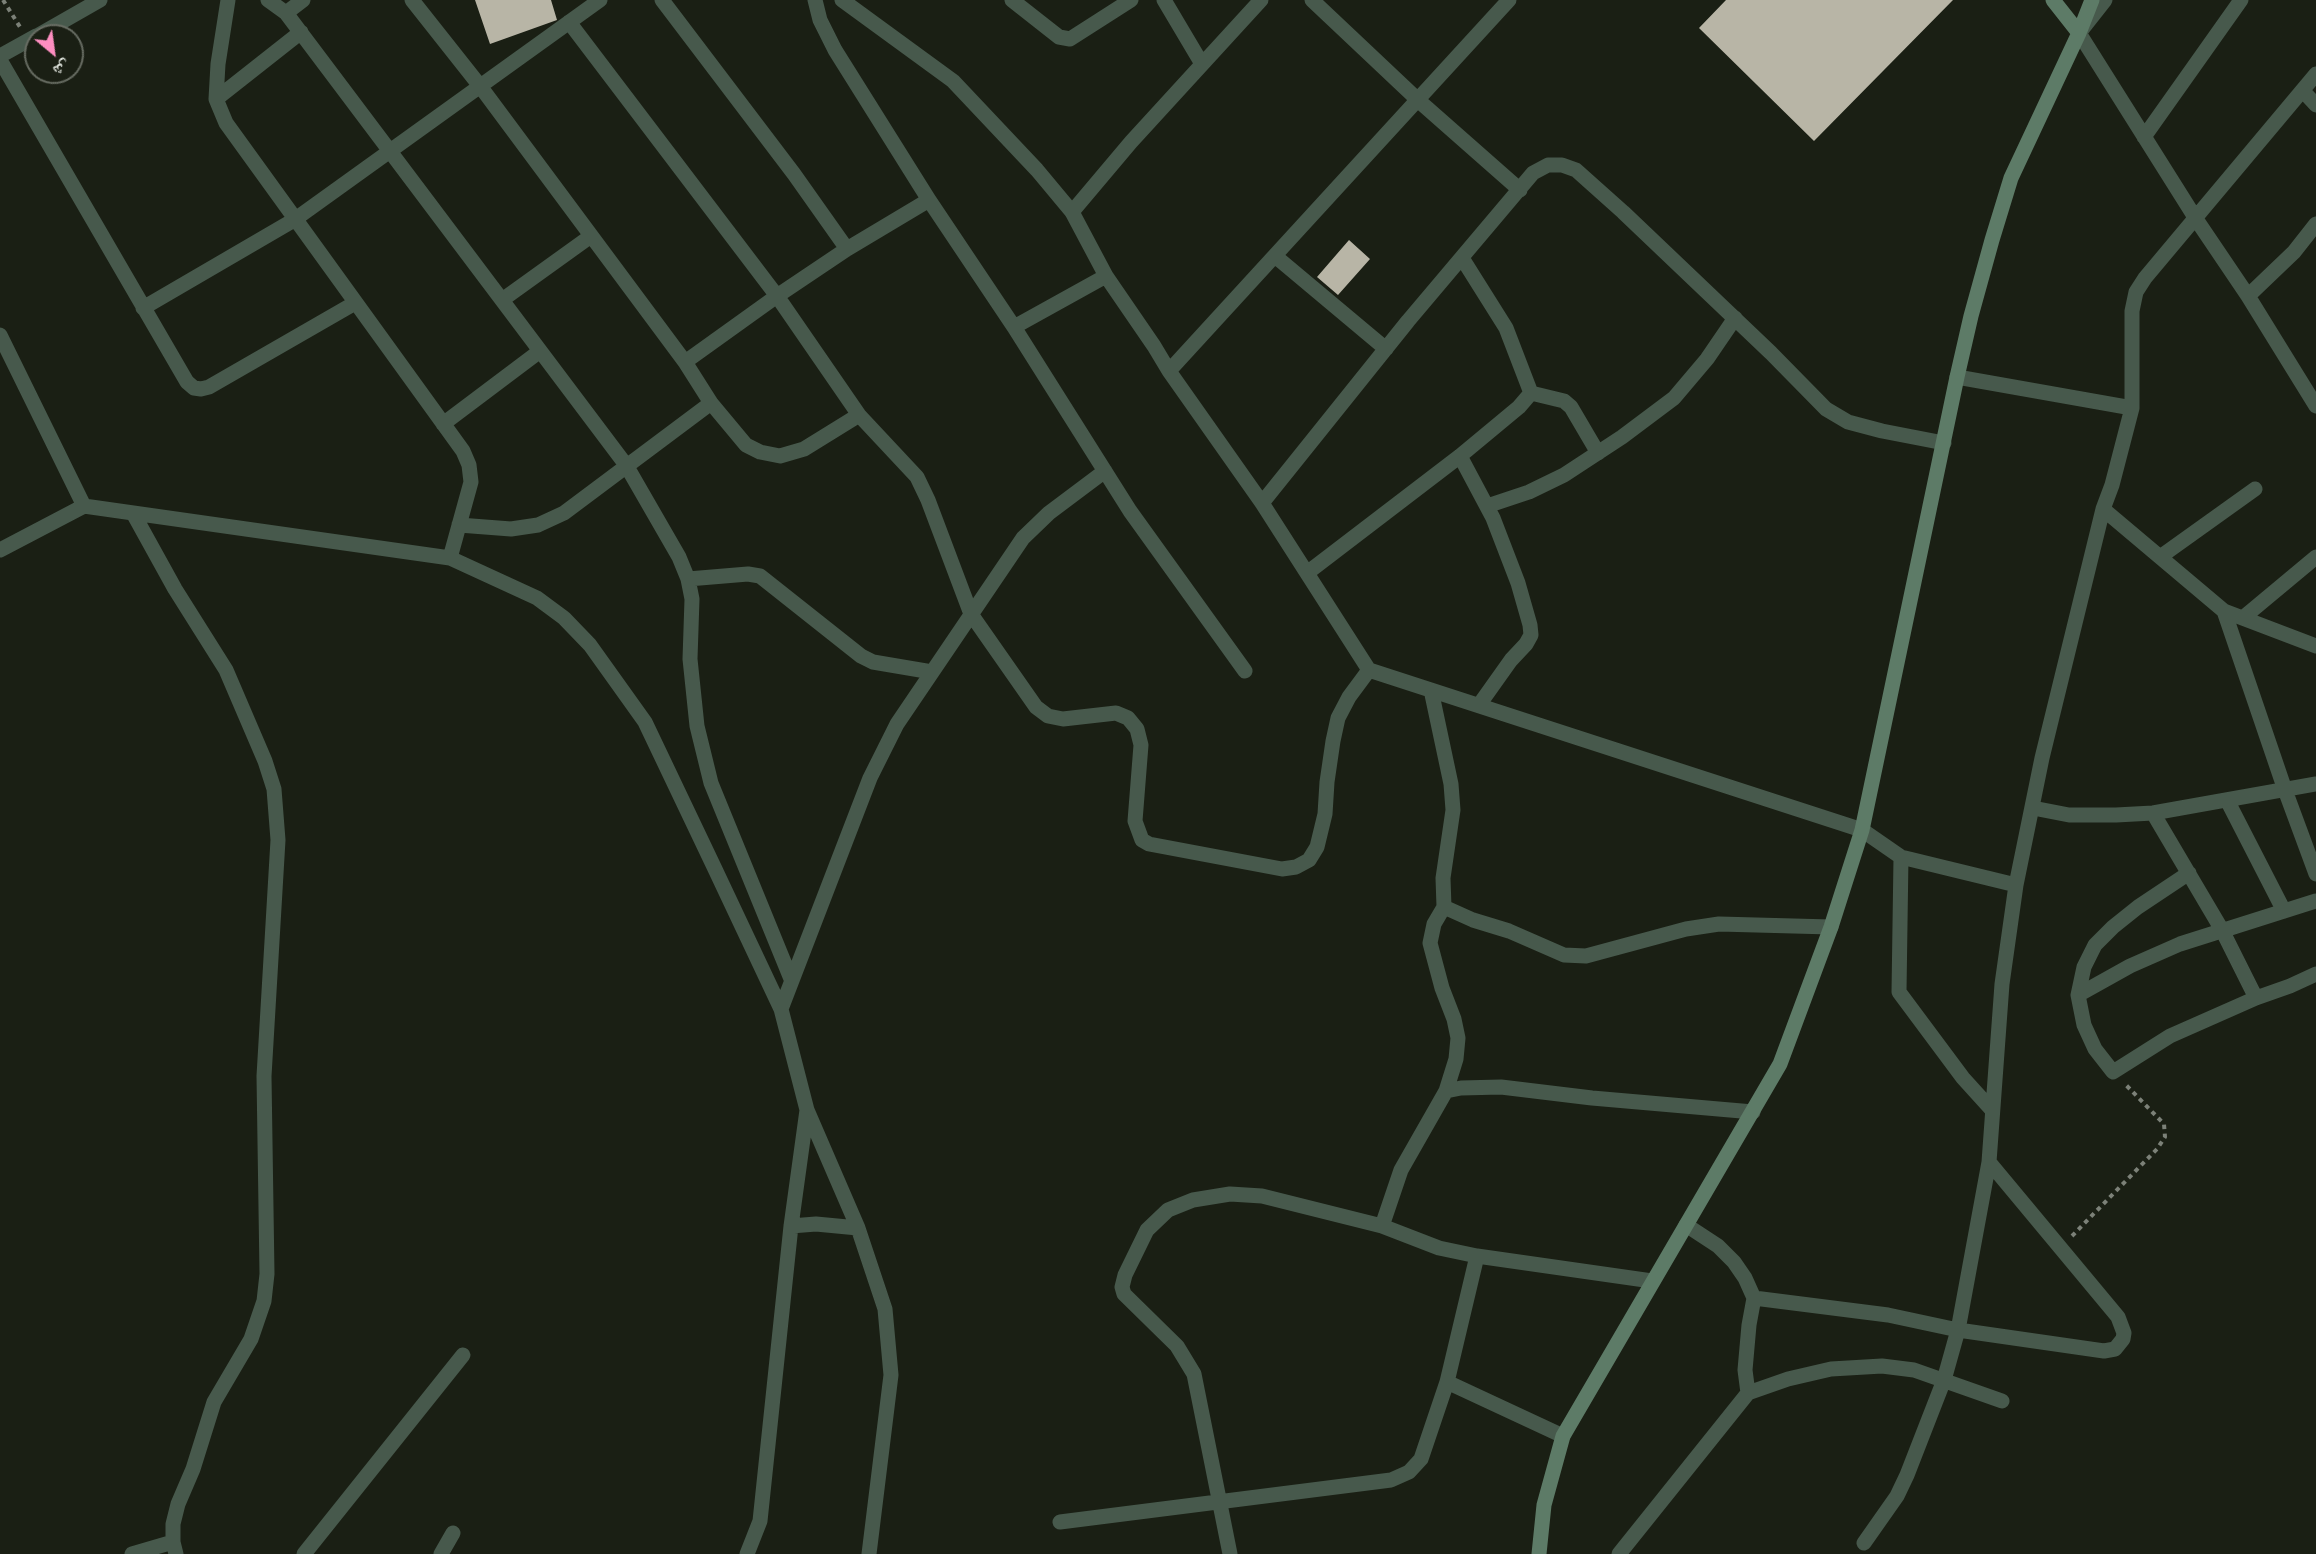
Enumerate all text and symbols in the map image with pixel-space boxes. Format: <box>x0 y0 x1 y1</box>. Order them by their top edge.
north arrow <box>24 24 84 84</box>
text: ش <box>49 54 75 82</box>

